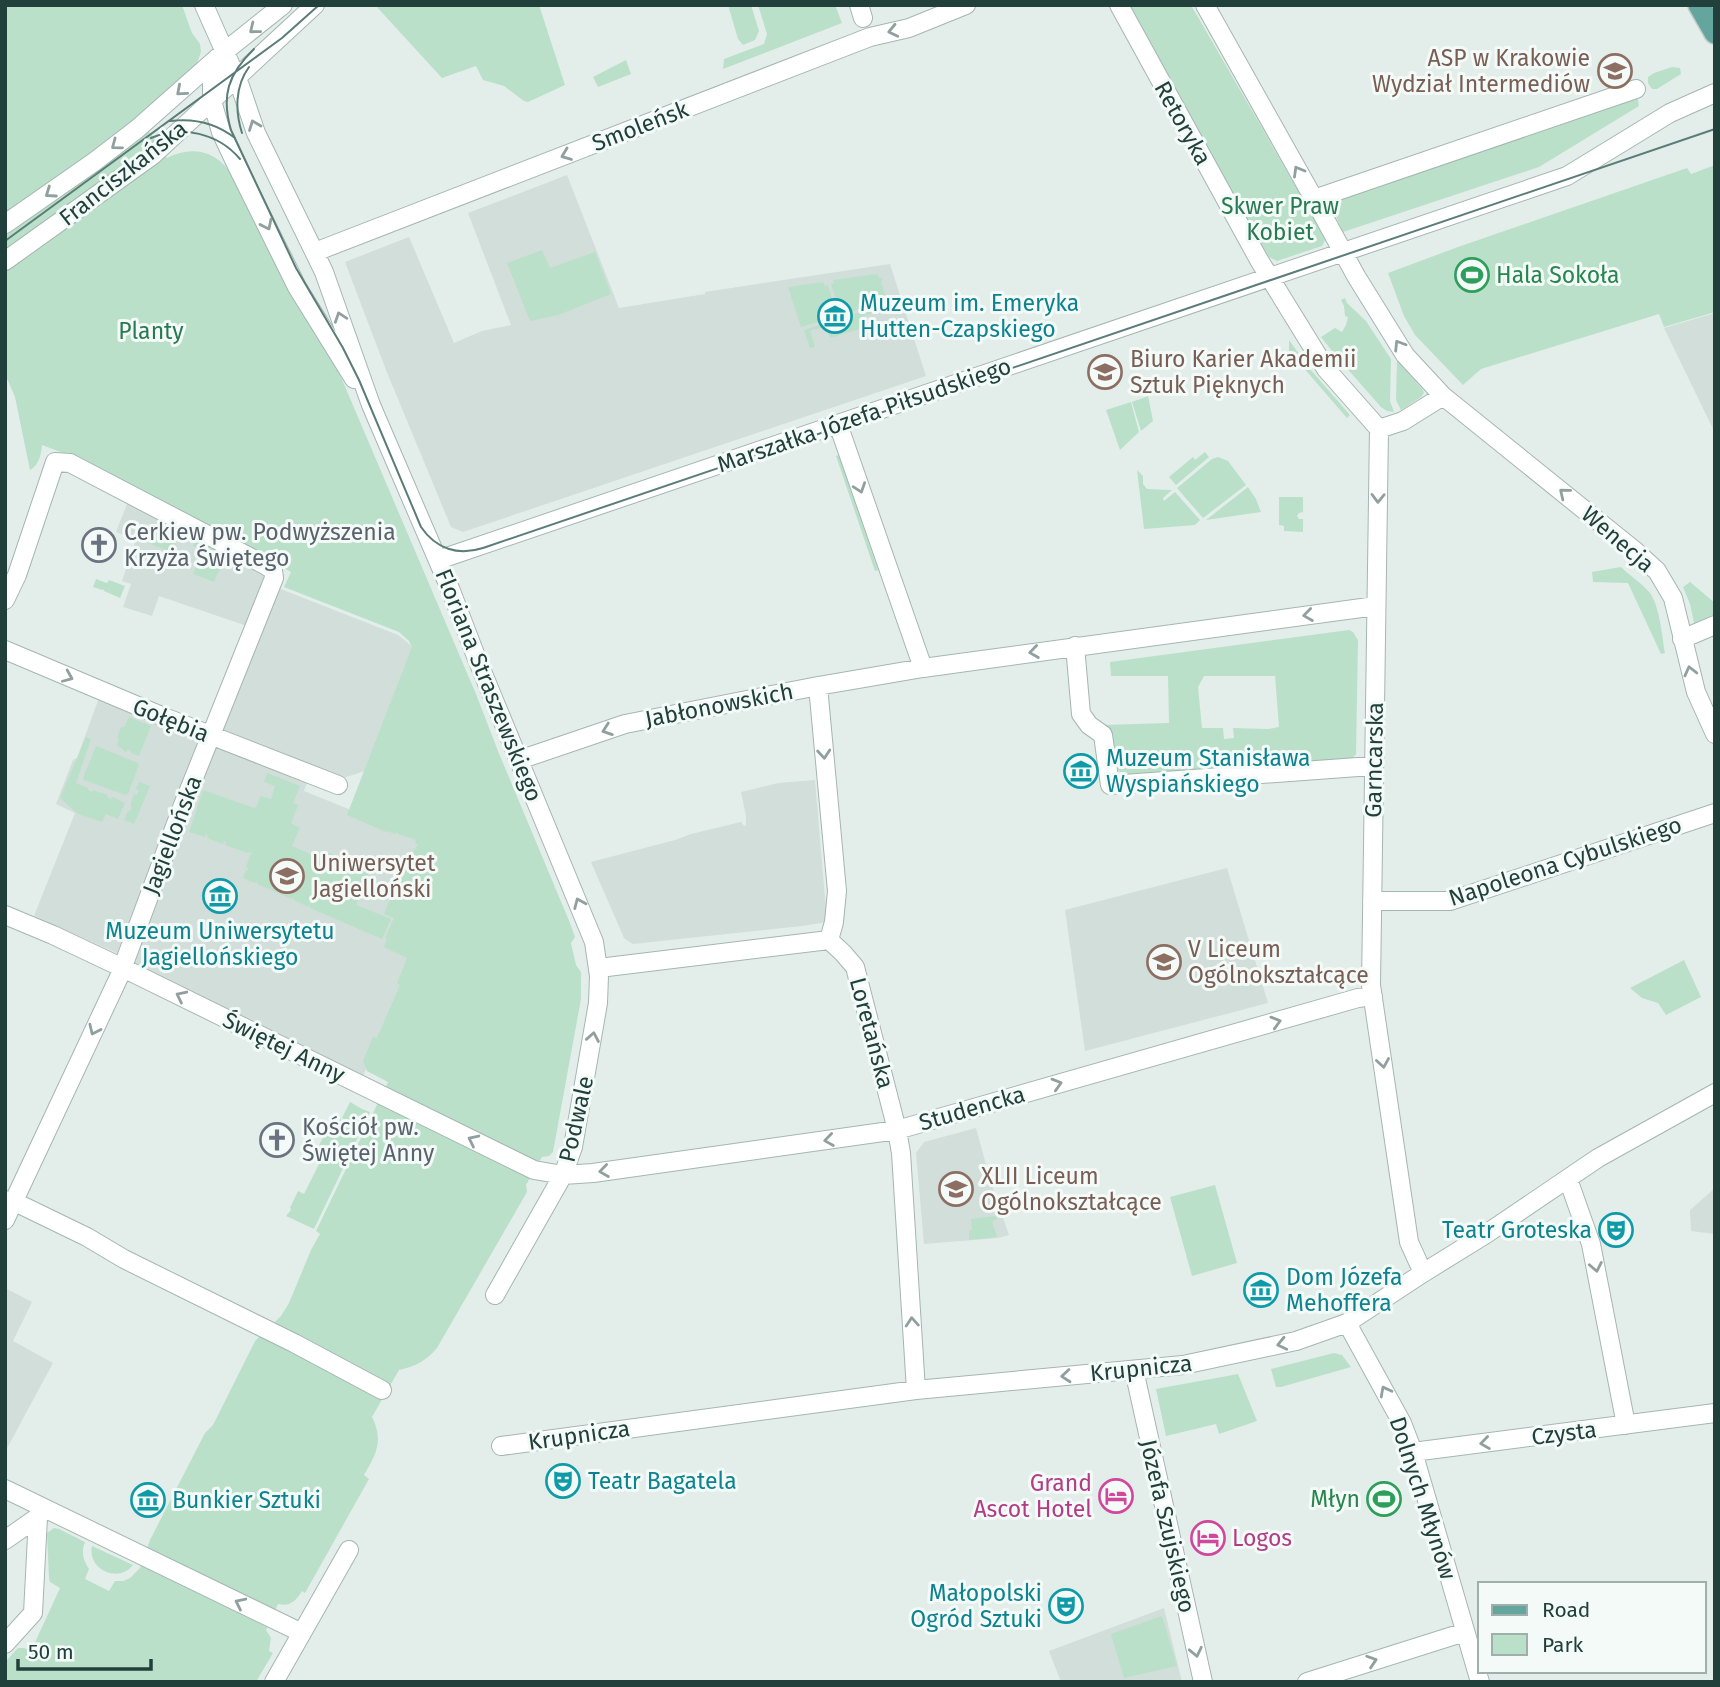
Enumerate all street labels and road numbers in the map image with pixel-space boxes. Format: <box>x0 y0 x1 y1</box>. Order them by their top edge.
street label: Retoryka <box>1149 76 1217 170</box>
street label: Smoleńsk <box>588 95 692 157</box>
street label: Franciszkańska <box>53 114 193 232</box>
street label: Marszałka Józefa Piłsudskiego <box>713 351 1015 479</box>
street label: Wenecja <box>1576 500 1660 578</box>
street label: Floriana Straszewskiego <box>429 565 549 805</box>
street label: Jabłonowskich <box>642 677 796 733</box>
street label: Gołębia <box>129 692 213 748</box>
street label: Garncarska <box>1359 702 1389 818</box>
street label: Jagiellońska <box>136 772 208 898</box>
street label: Napoleona Cybulskiego <box>1445 810 1685 912</box>
street label: Loretańska <box>844 974 900 1092</box>
street label: Świętej Anny <box>218 1005 351 1089</box>
street label: Podwale <box>553 1073 599 1165</box>
street label: Studencka <box>916 1080 1028 1136</box>
street label: Krupnicza <box>1088 1349 1194 1387</box>
street label: Dolnych Młynów <box>1383 1413 1463 1584</box>
street label: Krupnicza <box>526 1414 632 1456</box>
street label: Czysta <box>1530 1415 1598 1451</box>
street label: Józefa Szujskiego <box>1134 1437 1202 1615</box>

